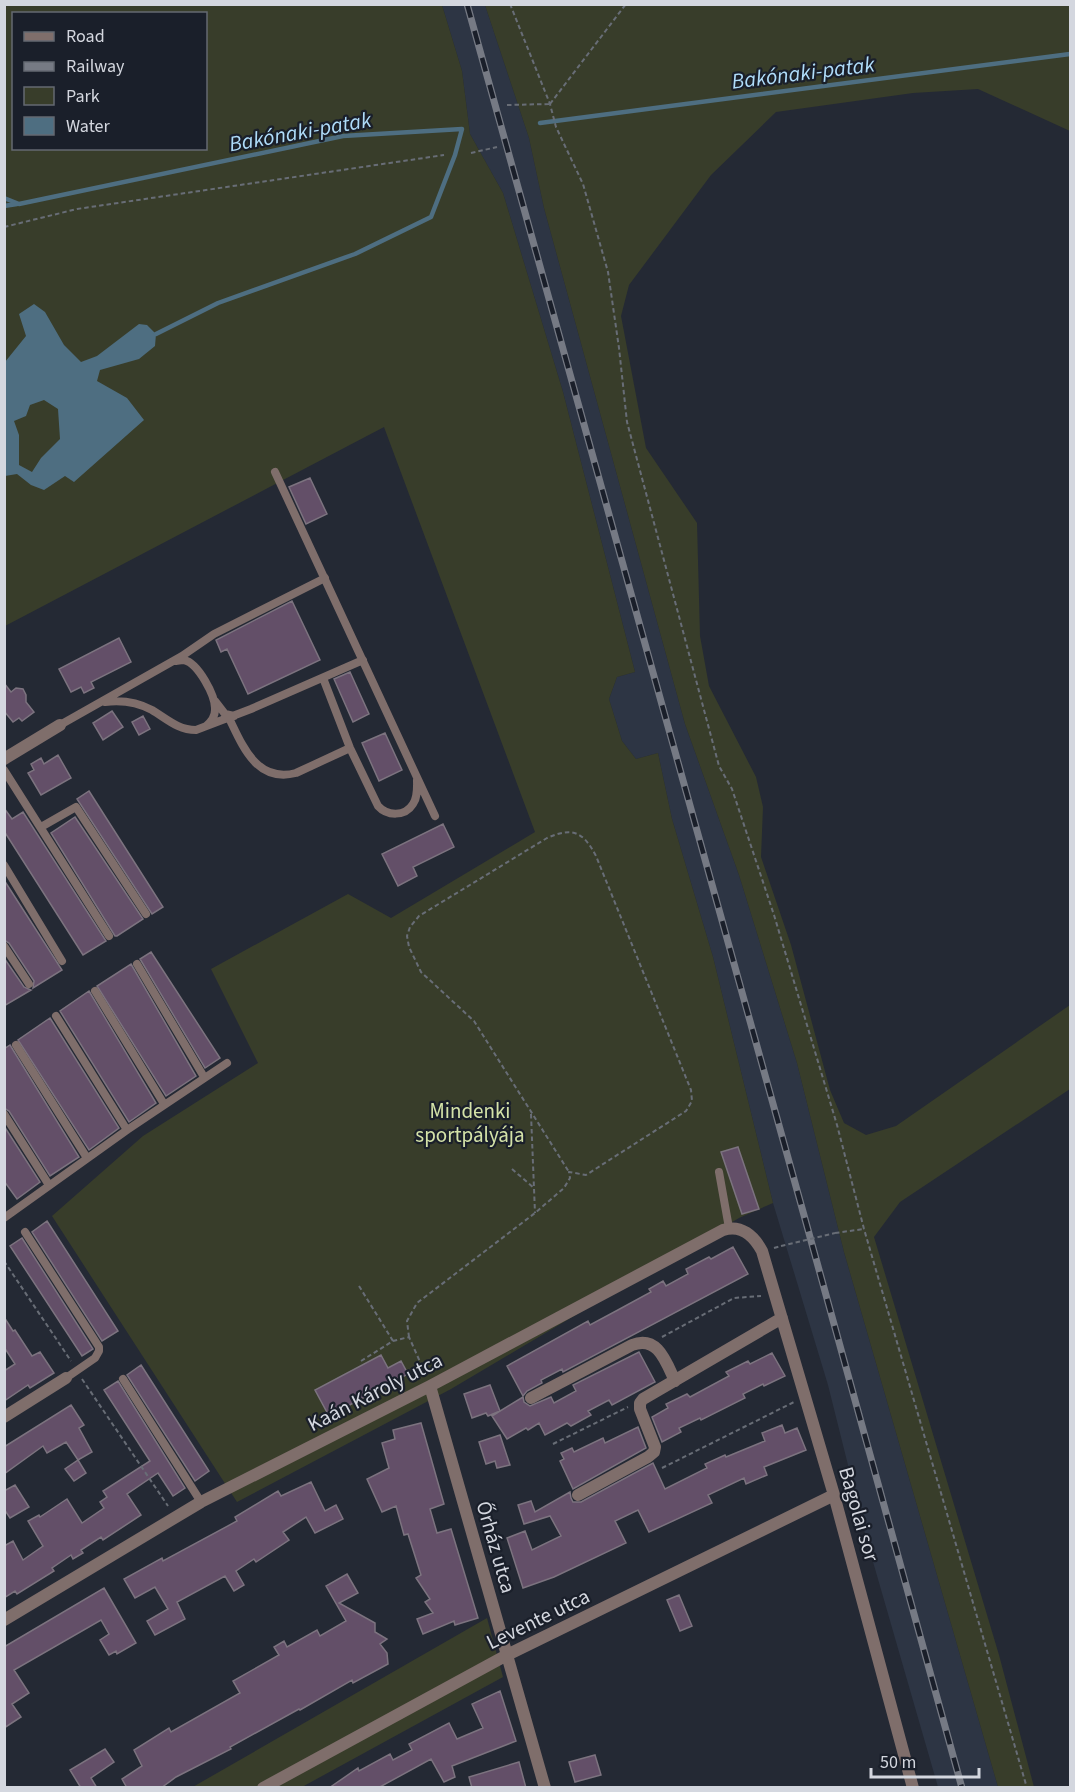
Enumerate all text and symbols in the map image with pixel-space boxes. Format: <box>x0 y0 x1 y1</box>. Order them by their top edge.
legend <box>12 12 207 150</box>
text: Road <box>66 24 105 49</box>
water label: Bakónaki-patak <box>730 48 877 98</box>
text: Railway <box>66 54 125 79</box>
text: Park <box>66 84 100 109</box>
water label: Bakónaki-patak <box>226 104 374 160</box>
text: Water <box>66 114 110 139</box>
park label: Mindenki sportpályája <box>415 1096 525 1150</box>
street label: Kaán Károly utca <box>302 1345 448 1439</box>
street label: Bagolai sor <box>831 1463 887 1566</box>
street label: Őrház utca <box>469 1497 523 1597</box>
street label: Levente utca <box>481 1581 595 1657</box>
scale bar <box>871 1741 979 1779</box>
text: 50 m <box>880 1750 916 1775</box>

